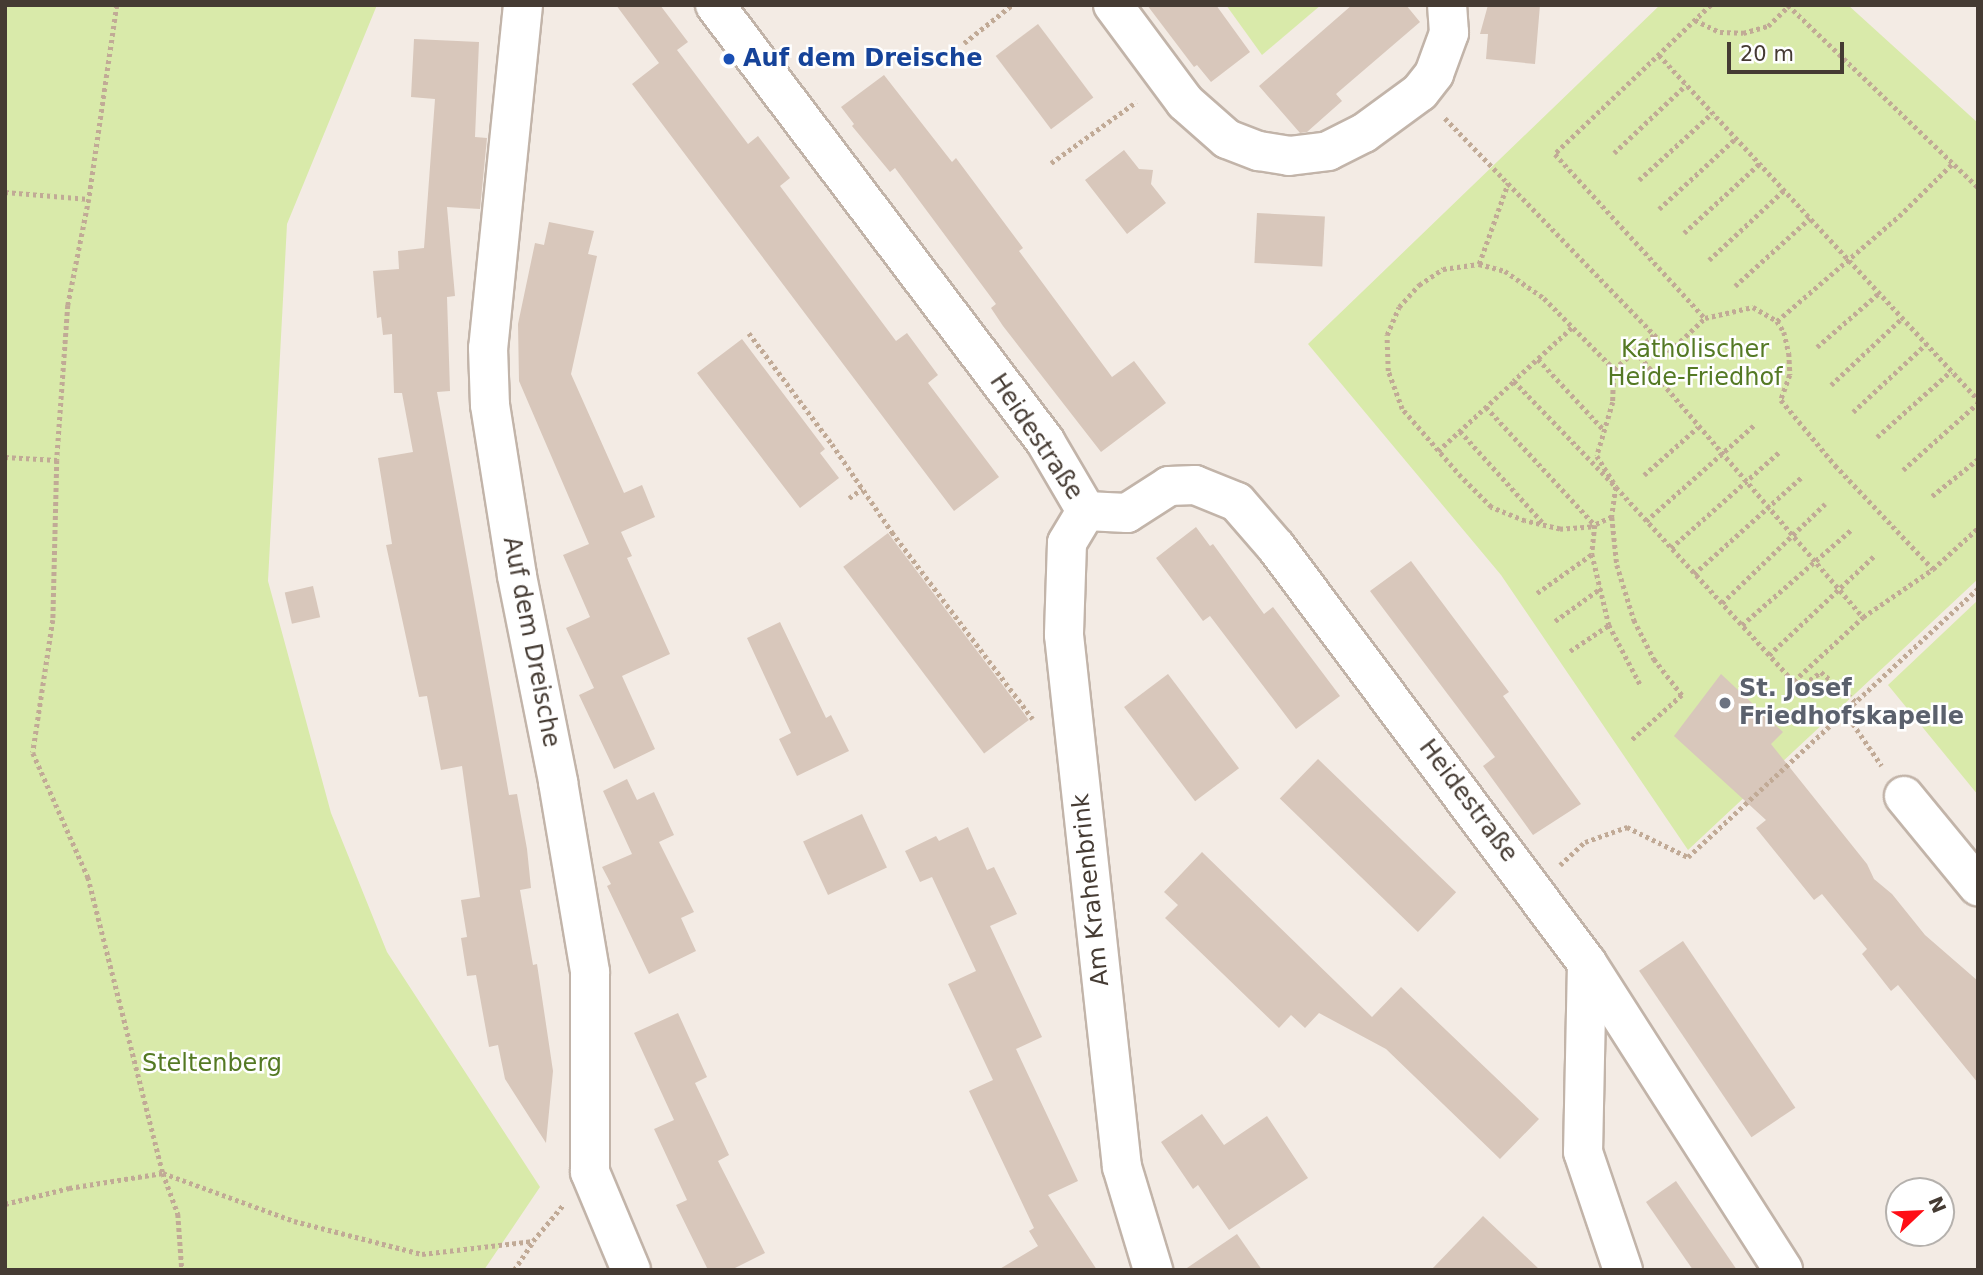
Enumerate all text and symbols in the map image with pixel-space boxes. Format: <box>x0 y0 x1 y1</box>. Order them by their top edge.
scale bar <box>1731 28 1848 72</box>
text: 20 m <box>1740 42 1794 66</box>
place label: Auf dem Dreische <box>743 45 982 73</box>
marker: Auf dem Dreische <box>721 51 737 67</box>
park label: Katholischer Heide-Friedhof <box>1607 336 1783 392</box>
street label: Heidestraße <box>983 368 1089 506</box>
street label: Auf dem Dreische <box>496 534 566 750</box>
place label: St. Josef Friedhofskapelle <box>1739 675 1964 731</box>
marker: St. Josef Friedhofskapelle <box>1717 695 1733 711</box>
street label: Heidestraße <box>1413 734 1523 868</box>
street label: Am Krahenbrink <box>1067 792 1115 988</box>
park label: Steltenberg <box>142 1050 282 1078</box>
north arrow <box>1885 1177 1955 1247</box>
text: N <box>1924 1193 1951 1216</box>

